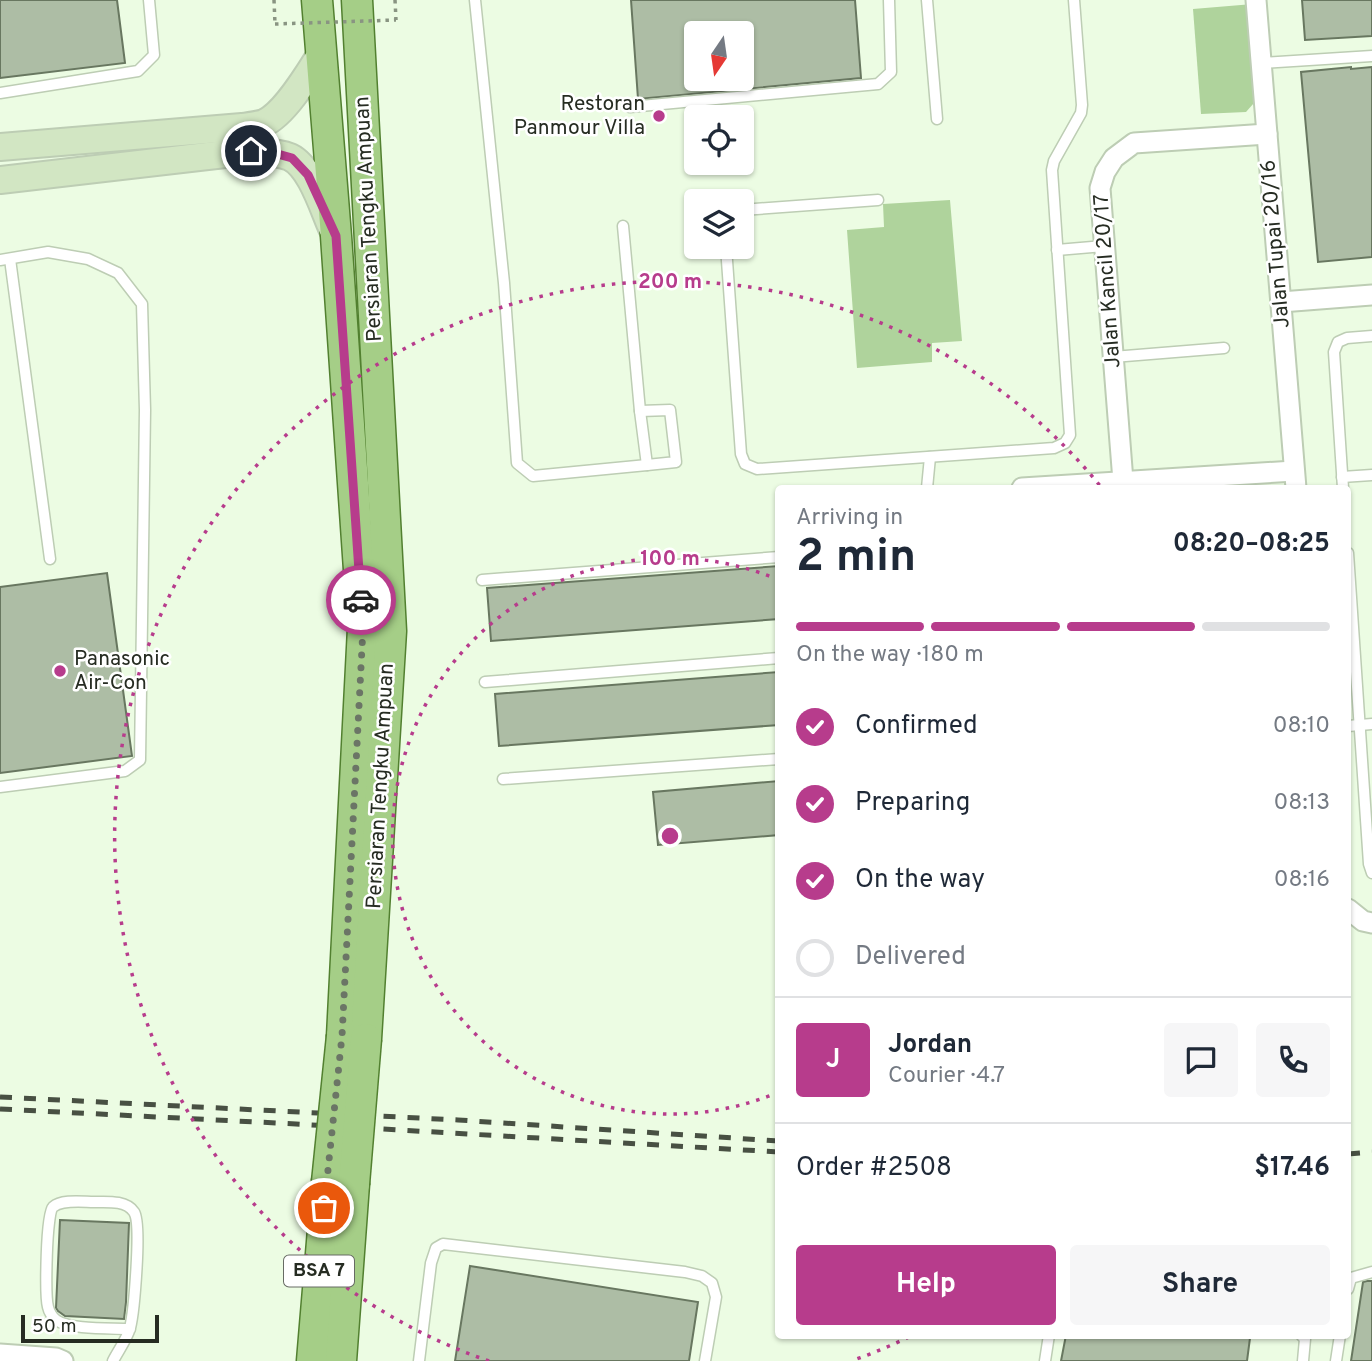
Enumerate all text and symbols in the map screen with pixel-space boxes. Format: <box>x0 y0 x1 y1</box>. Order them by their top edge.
north arrow <box>684 21 754 91</box>
map controls <box>684 21 754 259</box>
place label: Restoran Panmour Villa <box>514 91 645 142</box>
street label: Persiaran Tengku Ampuan <box>349 95 389 343</box>
button: locate <box>684 105 754 175</box>
marker: Restoran Panmour Villa <box>651 108 667 124</box>
pin <box>221 121 281 181</box>
icon: home <box>232 132 270 170</box>
street label: Jalan Tupai 20/16 <box>1255 159 1297 329</box>
button: layers <box>684 189 754 259</box>
street label: Jalan Kancil 20/17 <box>1088 193 1128 369</box>
text: 200 m <box>638 269 702 296</box>
text: Arriving in <box>796 504 903 533</box>
text: 08:20–08:25 <box>1173 528 1330 561</box>
text: 2 min <box>796 529 916 588</box>
text: 100 m <box>640 546 700 573</box>
courier <box>326 565 396 635</box>
icon: car <box>342 581 380 619</box>
text: On the way · 180 m <box>796 641 984 670</box>
place label: Panasonic Air-Con <box>74 646 170 697</box>
street label: Persiaran Tengku Ampuan <box>361 662 401 910</box>
marker: Panasonic Air-Con <box>52 663 68 679</box>
icon: check <box>796 708 834 746</box>
text: Confirmed <box>855 710 978 743</box>
text: 08:10 <box>1273 712 1330 741</box>
icon: check <box>796 785 834 823</box>
text: Preparing <box>855 787 970 820</box>
text: 08:13 <box>1274 789 1330 818</box>
centre of rings <box>658 824 682 848</box>
icon: check <box>796 862 834 900</box>
text: On the way <box>855 864 985 897</box>
text: 08:16 <box>1274 866 1330 895</box>
text: Delivered <box>855 941 966 974</box>
button: chat <box>1164 1023 1238 1097</box>
button: phone <box>1256 1023 1330 1097</box>
text: Jordan <box>888 1029 972 1062</box>
text: J <box>826 1044 840 1077</box>
text: Courier · 4.7 <box>888 1062 1005 1091</box>
text: Order #2508 <box>796 1152 952 1185</box>
text: $17.46 <box>1254 1152 1330 1185</box>
pin <box>294 1178 354 1238</box>
icon: bag <box>305 1189 343 1227</box>
button: Help <box>796 1245 1056 1325</box>
button: Share <box>1070 1245 1330 1325</box>
road number: BSA 7 <box>284 1256 354 1287</box>
scale bar <box>21 1312 159 1344</box>
text: 50 m <box>32 1315 77 1339</box>

